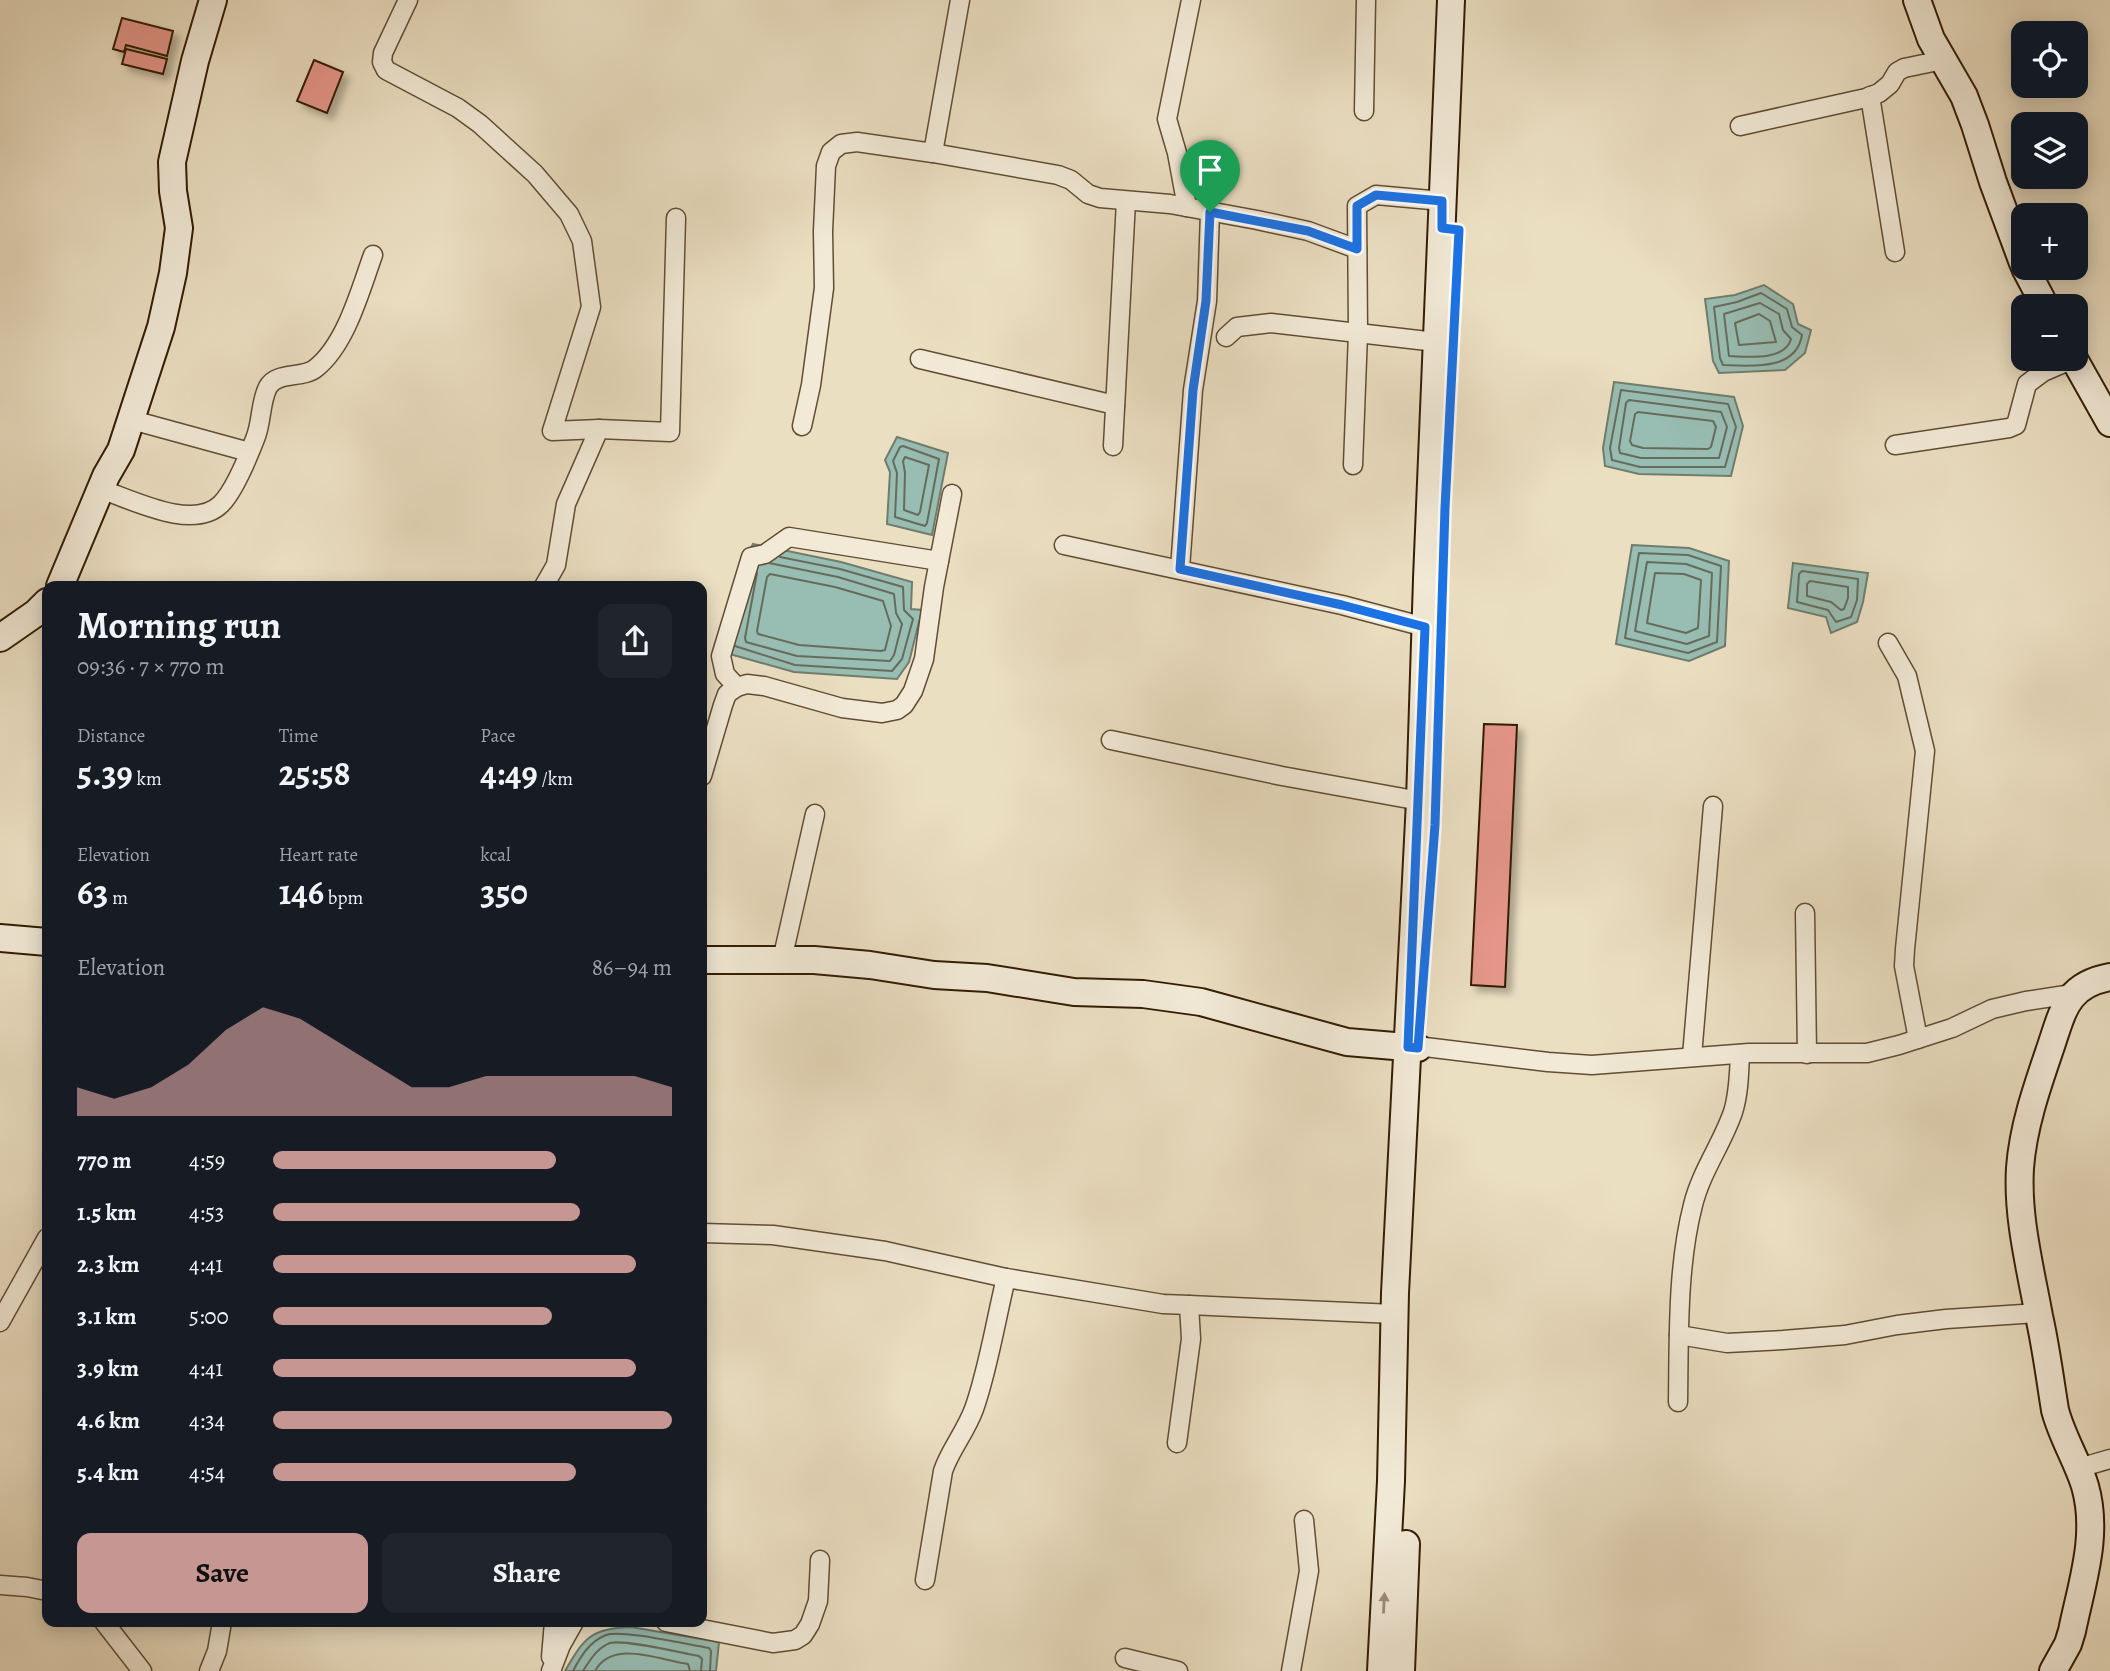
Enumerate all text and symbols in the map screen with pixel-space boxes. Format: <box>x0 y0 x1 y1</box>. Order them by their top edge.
map controls <box>2011 21 2088 371</box>
button: locate <box>2011 21 2088 98</box>
button: layers <box>2011 112 2088 189</box>
pin <box>1180 140 1240 212</box>
icon: arrive <box>1191 151 1229 189</box>
button: + <box>2011 203 2088 280</box>
button: − <box>2011 294 2088 371</box>
text: Morning run <box>77 599 281 651</box>
button: share <box>598 604 672 678</box>
text: 09:36 · 7 × 770 m <box>77 651 225 682</box>
text: Distance <box>77 723 145 749</box>
text: Time <box>279 723 318 749</box>
text: Pace <box>480 723 516 749</box>
text: 5.39 <box>77 749 133 797</box>
text: 25:58 <box>279 749 351 797</box>
text: 4:49 <box>480 749 538 797</box>
text: km <box>133 766 162 792</box>
text: /km <box>538 766 573 792</box>
text: Elevation <box>77 842 150 868</box>
text: Heart rate <box>279 842 358 868</box>
text: kcal <box>480 842 511 868</box>
text: 63 <box>77 868 108 916</box>
text: 146 <box>279 868 324 916</box>
text: 350 <box>480 868 528 916</box>
text: m <box>108 885 128 911</box>
text: bpm <box>324 885 363 911</box>
text: Elevation <box>77 952 165 983</box>
text: 86–94 m <box>592 952 672 983</box>
text: 770 m <box>77 1145 132 1176</box>
text: 4:59 <box>189 1145 225 1176</box>
text: 1.5 km <box>77 1197 137 1228</box>
text: 4:53 <box>189 1197 224 1228</box>
text: 2.3 km <box>77 1249 140 1280</box>
text: 4:41 <box>189 1249 223 1280</box>
text: 3.1 km <box>77 1301 137 1332</box>
text: 5:00 <box>189 1301 229 1332</box>
text: 3.9 km <box>77 1353 139 1384</box>
text: 4:41 <box>189 1353 223 1384</box>
text: 4.6 km <box>77 1405 140 1436</box>
text: 4:34 <box>189 1405 225 1436</box>
text: 5.4 km <box>77 1457 139 1488</box>
text: 4:54 <box>189 1457 225 1488</box>
button: Save <box>77 1533 368 1613</box>
button: Share <box>382 1533 672 1613</box>
one-way arrow <box>1379 1592 1390 1614</box>

